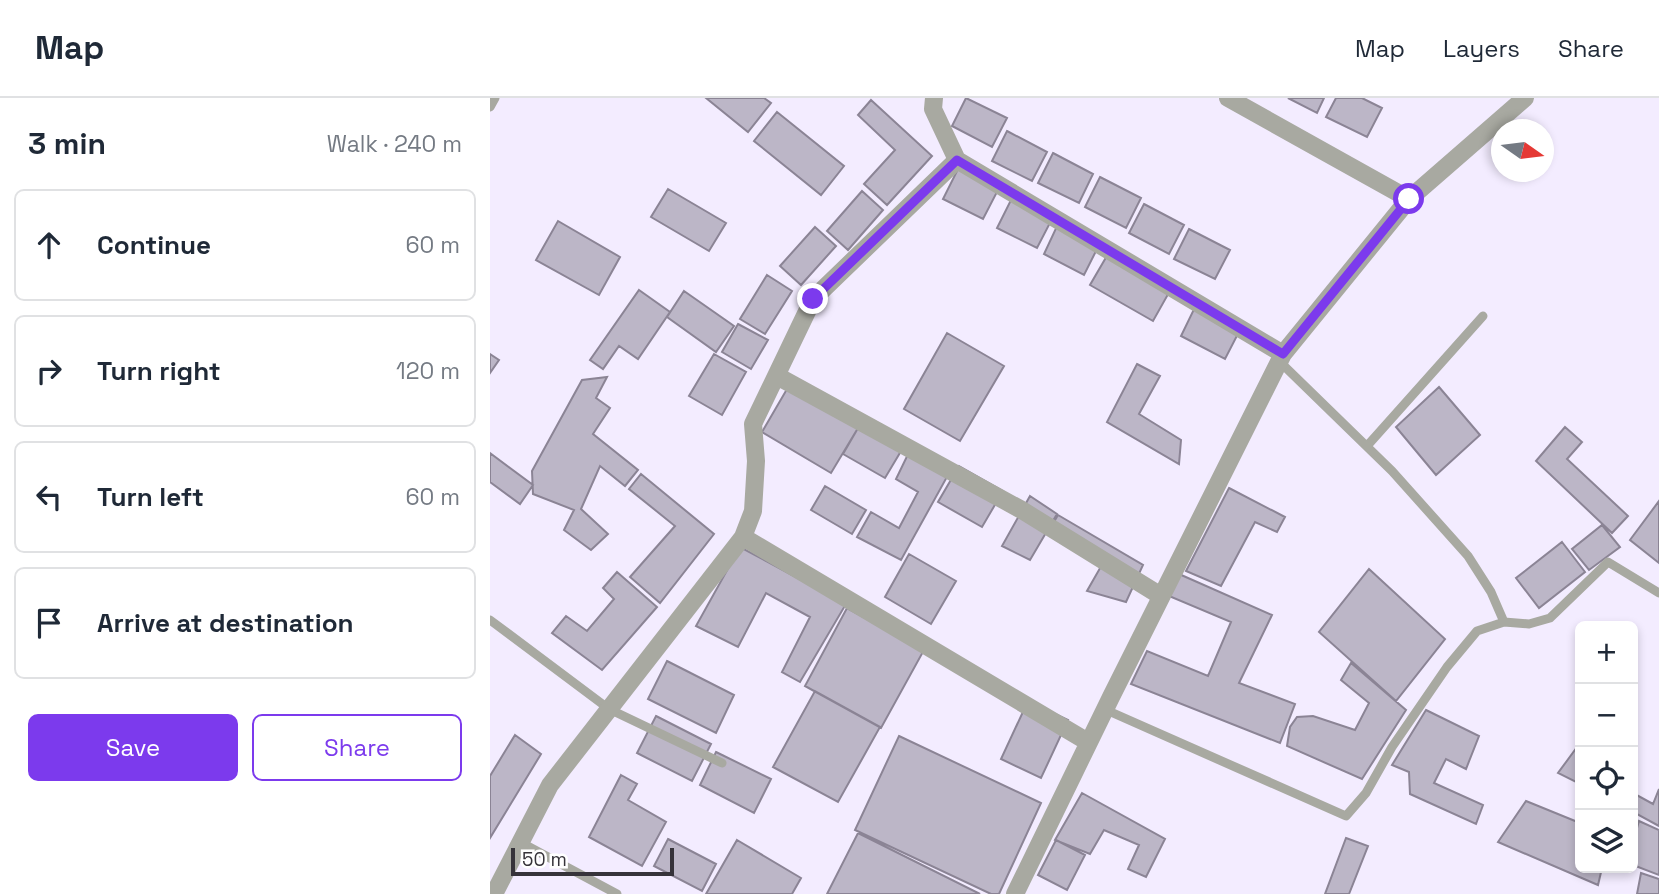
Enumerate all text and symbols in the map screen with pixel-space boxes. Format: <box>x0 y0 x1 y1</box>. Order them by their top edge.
text: Map <box>35 27 104 69</box>
text: Map <box>1355 33 1405 64</box>
text: Layers <box>1443 33 1520 64</box>
text: Share <box>1558 33 1624 64</box>
north arrow <box>1491 119 1554 182</box>
text: 3 min <box>28 124 106 163</box>
text: Walk · 240 m <box>327 129 462 159</box>
route start <box>1393 183 1424 214</box>
icon: ahead <box>30 226 68 264</box>
text: Continue <box>97 228 211 262</box>
text: 60 m <box>405 230 460 260</box>
route end <box>797 283 828 314</box>
icon: right <box>30 352 68 390</box>
text: Turn right <box>97 354 221 388</box>
text: 120 m <box>396 356 460 386</box>
icon: left <box>30 478 68 516</box>
text: Turn left <box>97 480 204 514</box>
text: 60 m <box>405 482 460 512</box>
icon: arrive <box>30 604 68 642</box>
text: Arrive at destination <box>97 606 354 640</box>
map controls <box>1575 621 1638 873</box>
button: + <box>1575 621 1638 684</box>
button: − <box>1575 684 1638 747</box>
button: Save <box>28 714 238 781</box>
button: Share <box>252 714 462 781</box>
button: locate <box>1575 747 1638 810</box>
button: layers <box>1575 810 1638 873</box>
scale bar <box>511 845 674 877</box>
text: 50 m <box>522 847 567 872</box>

